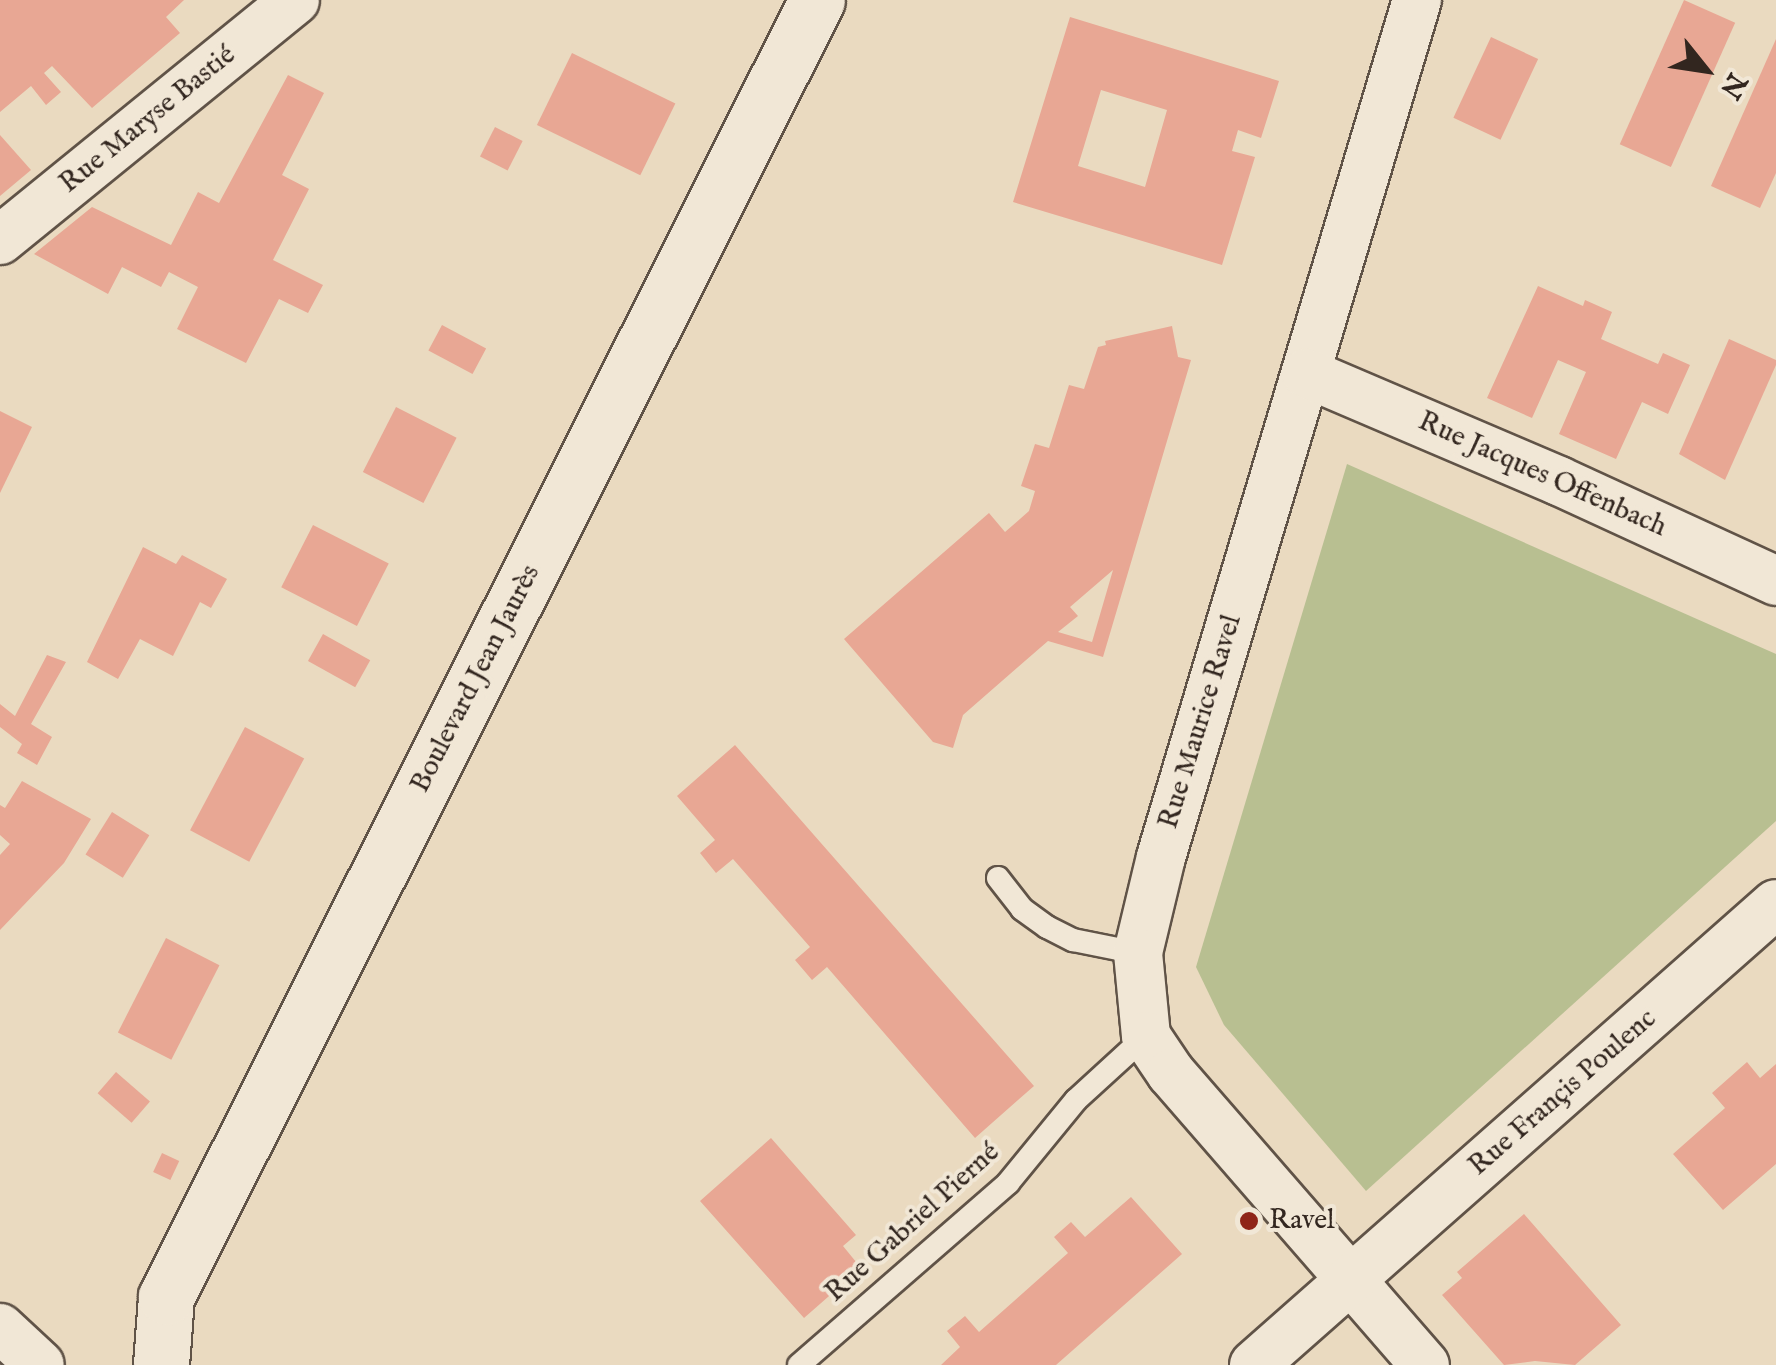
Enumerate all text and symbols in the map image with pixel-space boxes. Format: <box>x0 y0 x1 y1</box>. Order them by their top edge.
north arrow <box>1656 20 1756 120</box>
street label: Rue Maryse Bastié <box>53 39 243 201</box>
text: N <box>1711 66 1754 104</box>
street label: Rue Jacques Offenbach <box>1413 405 1671 545</box>
street label: Boulevard Jean Jaurès <box>404 559 548 799</box>
street label: Rue Maurice Ravel <box>1152 611 1250 833</box>
street label: Rue Françis Poulenc <box>1462 1002 1664 1184</box>
street label: Rue Gabriel Pierné <box>819 1136 1007 1310</box>
place label: Ravel <box>1269 1204 1335 1238</box>
marker: Ravel <box>1238 1210 1260 1232</box>

